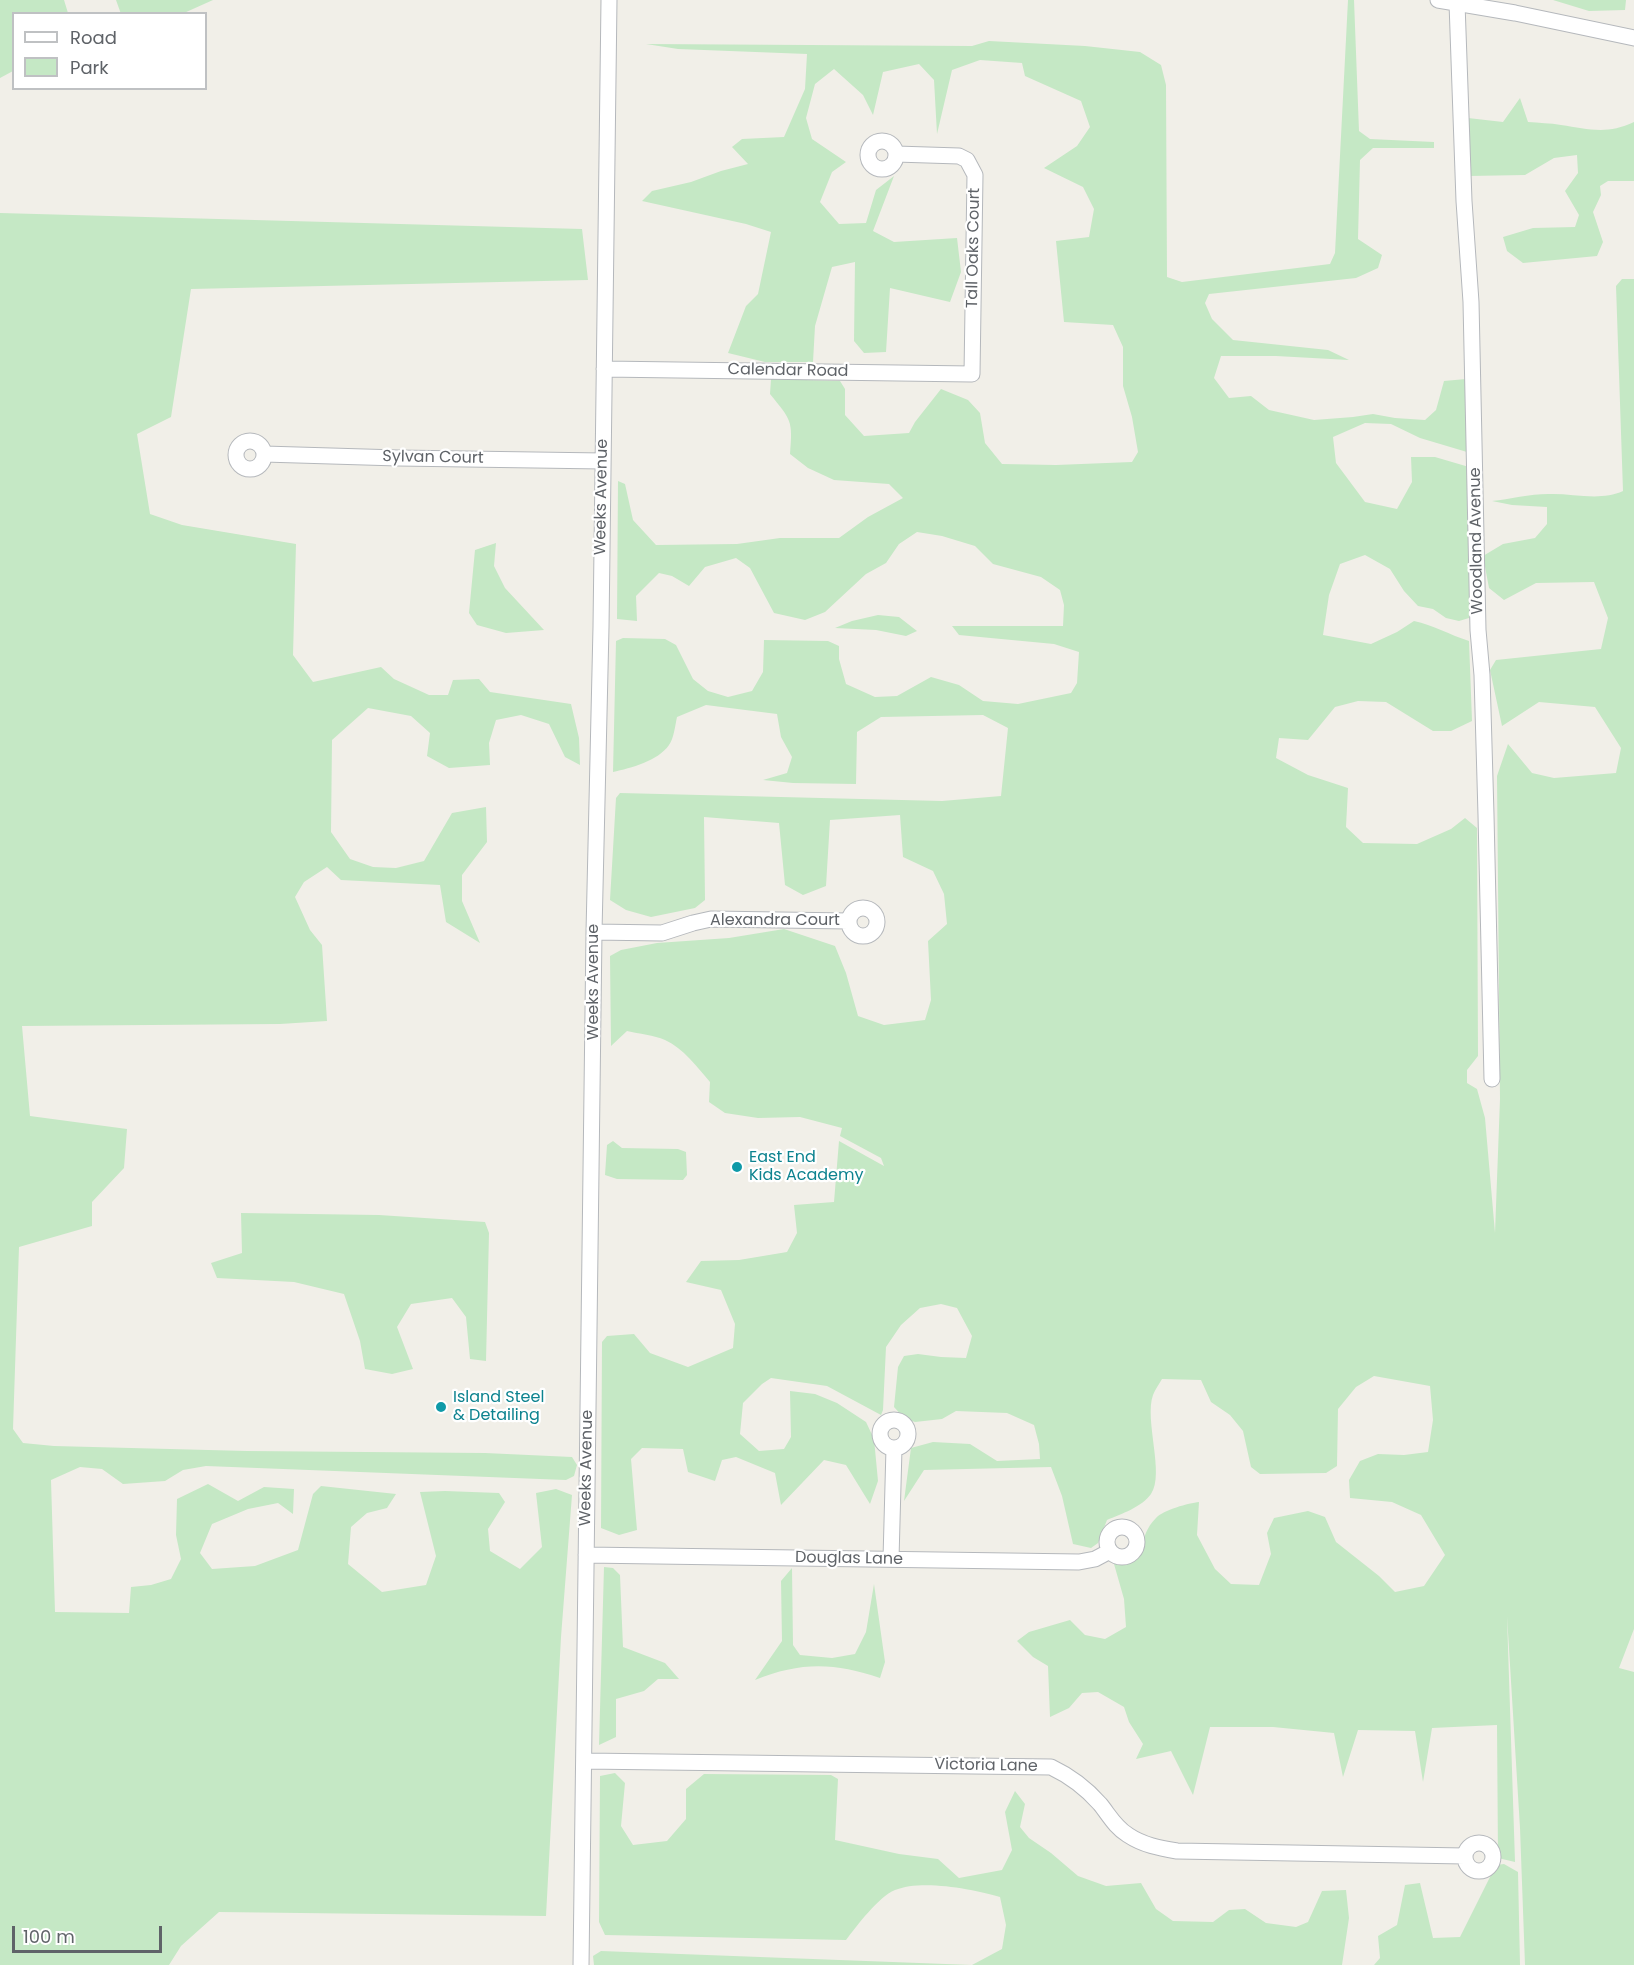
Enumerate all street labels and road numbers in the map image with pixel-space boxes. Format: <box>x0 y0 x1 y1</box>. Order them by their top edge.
street label: Tall Oaks Court <box>963 188 985 308</box>
street label: Calendar Road <box>727 360 849 382</box>
street label: Weeks Avenue <box>591 439 613 555</box>
street label: Sylvan Court <box>382 448 484 468</box>
street label: Woodland Avenue <box>1466 467 1488 615</box>
street label: Alexandra Court <box>710 911 840 931</box>
street label: Weeks Avenue <box>584 924 604 1040</box>
street label: Weeks Avenue <box>576 1410 598 1526</box>
street label: Douglas Lane <box>795 1548 903 1570</box>
street label: Victoria Lane <box>934 1755 1038 1777</box>

